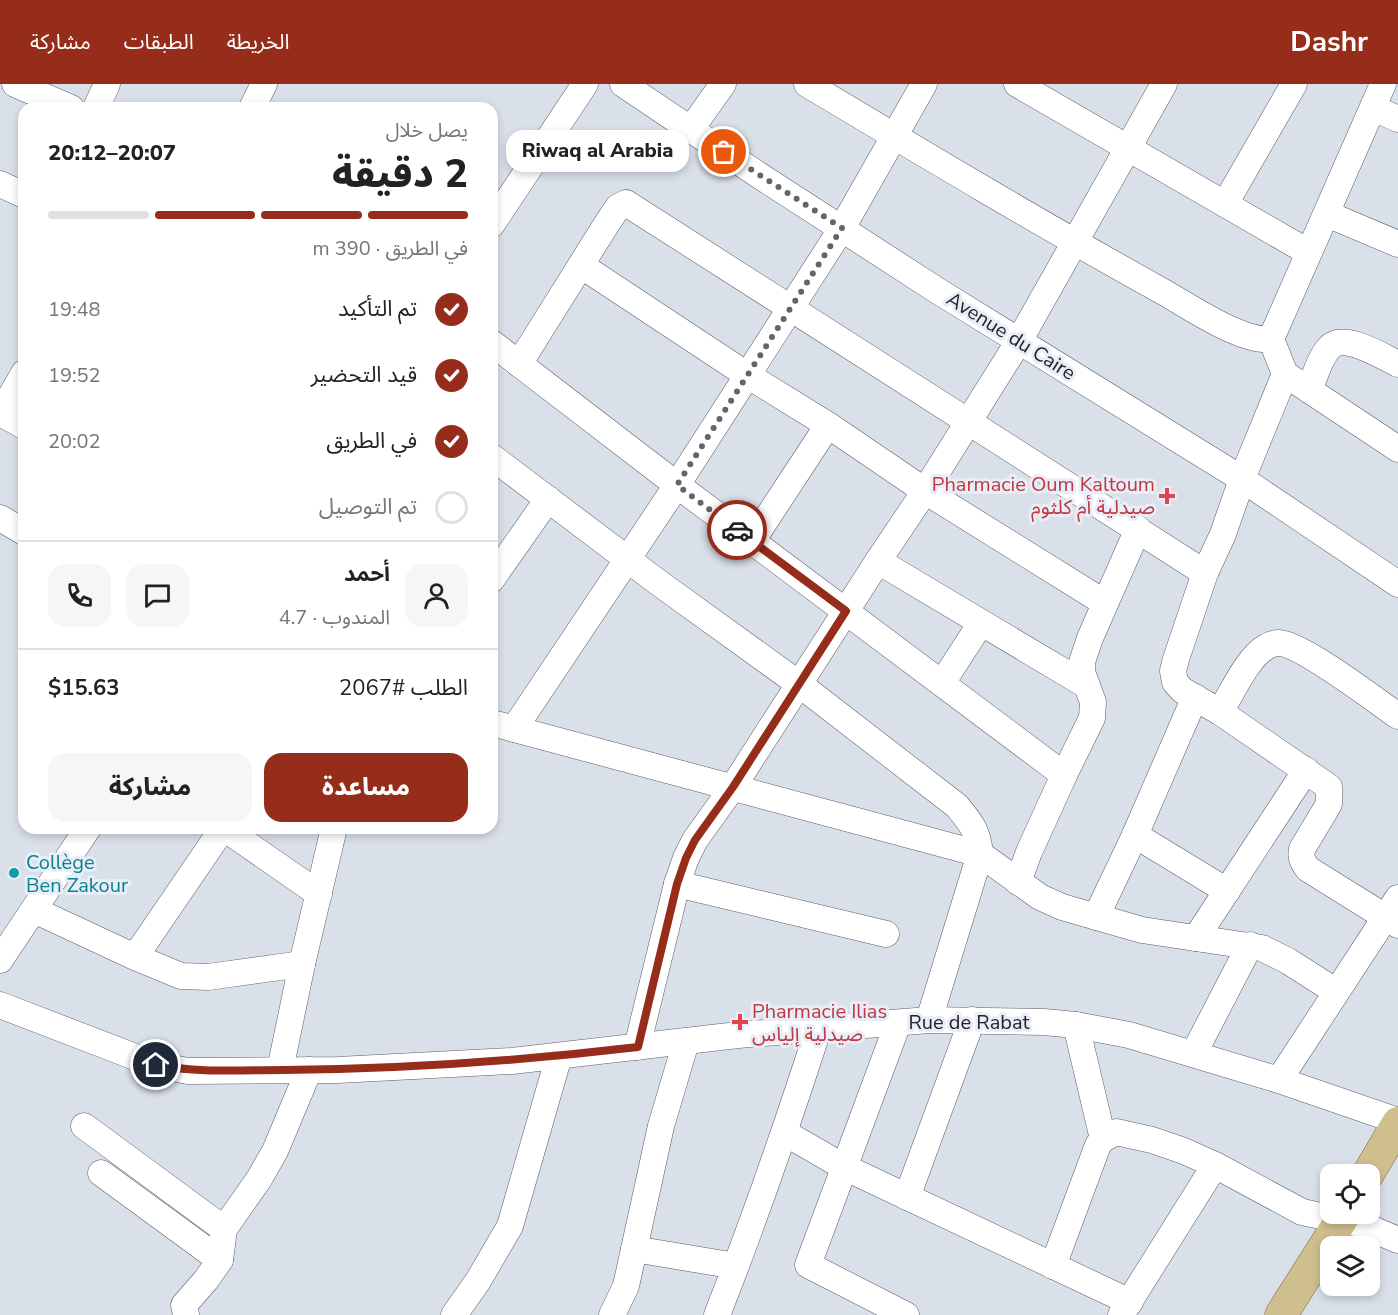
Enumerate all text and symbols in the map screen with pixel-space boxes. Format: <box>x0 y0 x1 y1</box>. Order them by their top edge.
text: Dashr <box>1290 23 1368 61</box>
text: مشاركة <box>30 28 91 56</box>
text: الطبقات <box>124 28 194 56</box>
text: الخريطة <box>227 28 290 56</box>
text: يصل خلال <box>386 117 468 144</box>
pin <box>698 126 749 177</box>
callout: Riwaq al Arabia <box>505 131 688 173</box>
icon: bag <box>707 135 740 168</box>
text: Riwaq al Arabia <box>522 137 673 164</box>
text: 20:07–20:12 <box>48 138 176 168</box>
text: 2 دقيقة <box>332 148 468 201</box>
text: في الطريق · 390 m <box>312 235 468 262</box>
street label: Avenue du Caire <box>941 286 1081 386</box>
icon: check <box>435 293 468 326</box>
text: تم التأكيد <box>338 294 417 324</box>
text: 19:48 <box>48 296 101 323</box>
icon: check <box>435 359 468 392</box>
text: قيد التحضير <box>311 360 417 390</box>
text: 19:52 <box>48 362 101 389</box>
icon: check <box>435 425 468 458</box>
text: في الطريق <box>326 426 417 456</box>
text: 20:02 <box>48 428 101 455</box>
place label: Pharmacie Oum Kaltoum صيدلية أم كلثوم <box>932 471 1155 522</box>
marker: Pharmacie Oum Kaltoum صيدلية أم كلثوم <box>1160 489 1174 503</box>
text: تم التوصيل <box>319 492 417 522</box>
courier <box>707 500 767 560</box>
icon: car <box>721 514 754 547</box>
text: أحمد <box>344 559 390 589</box>
button: phone <box>48 564 111 627</box>
button: chat <box>126 564 189 627</box>
button: person <box>405 564 468 627</box>
text: المندوب · 4.7 <box>279 604 390 631</box>
text: $15.63 <box>48 673 119 703</box>
text: الطلب #2067 <box>339 673 468 703</box>
button: مشاركة <box>48 753 252 822</box>
button: مساعدة <box>264 753 468 822</box>
place label: Collège Ben Zakour <box>26 849 128 899</box>
marker: Collège Ben Zakour <box>7 866 21 880</box>
place label: Pharmacie Ilias صيدلية إلياس <box>752 998 887 1048</box>
street label: Rue de Rabat <box>908 1009 1031 1036</box>
marker: Pharmacie Ilias صيدلية إلياس <box>733 1015 747 1029</box>
pin <box>130 1039 181 1090</box>
icon: home <box>139 1048 172 1081</box>
map controls <box>1320 1164 1380 1296</box>
button: locate <box>1320 1164 1380 1224</box>
button: layers <box>1320 1236 1380 1296</box>

